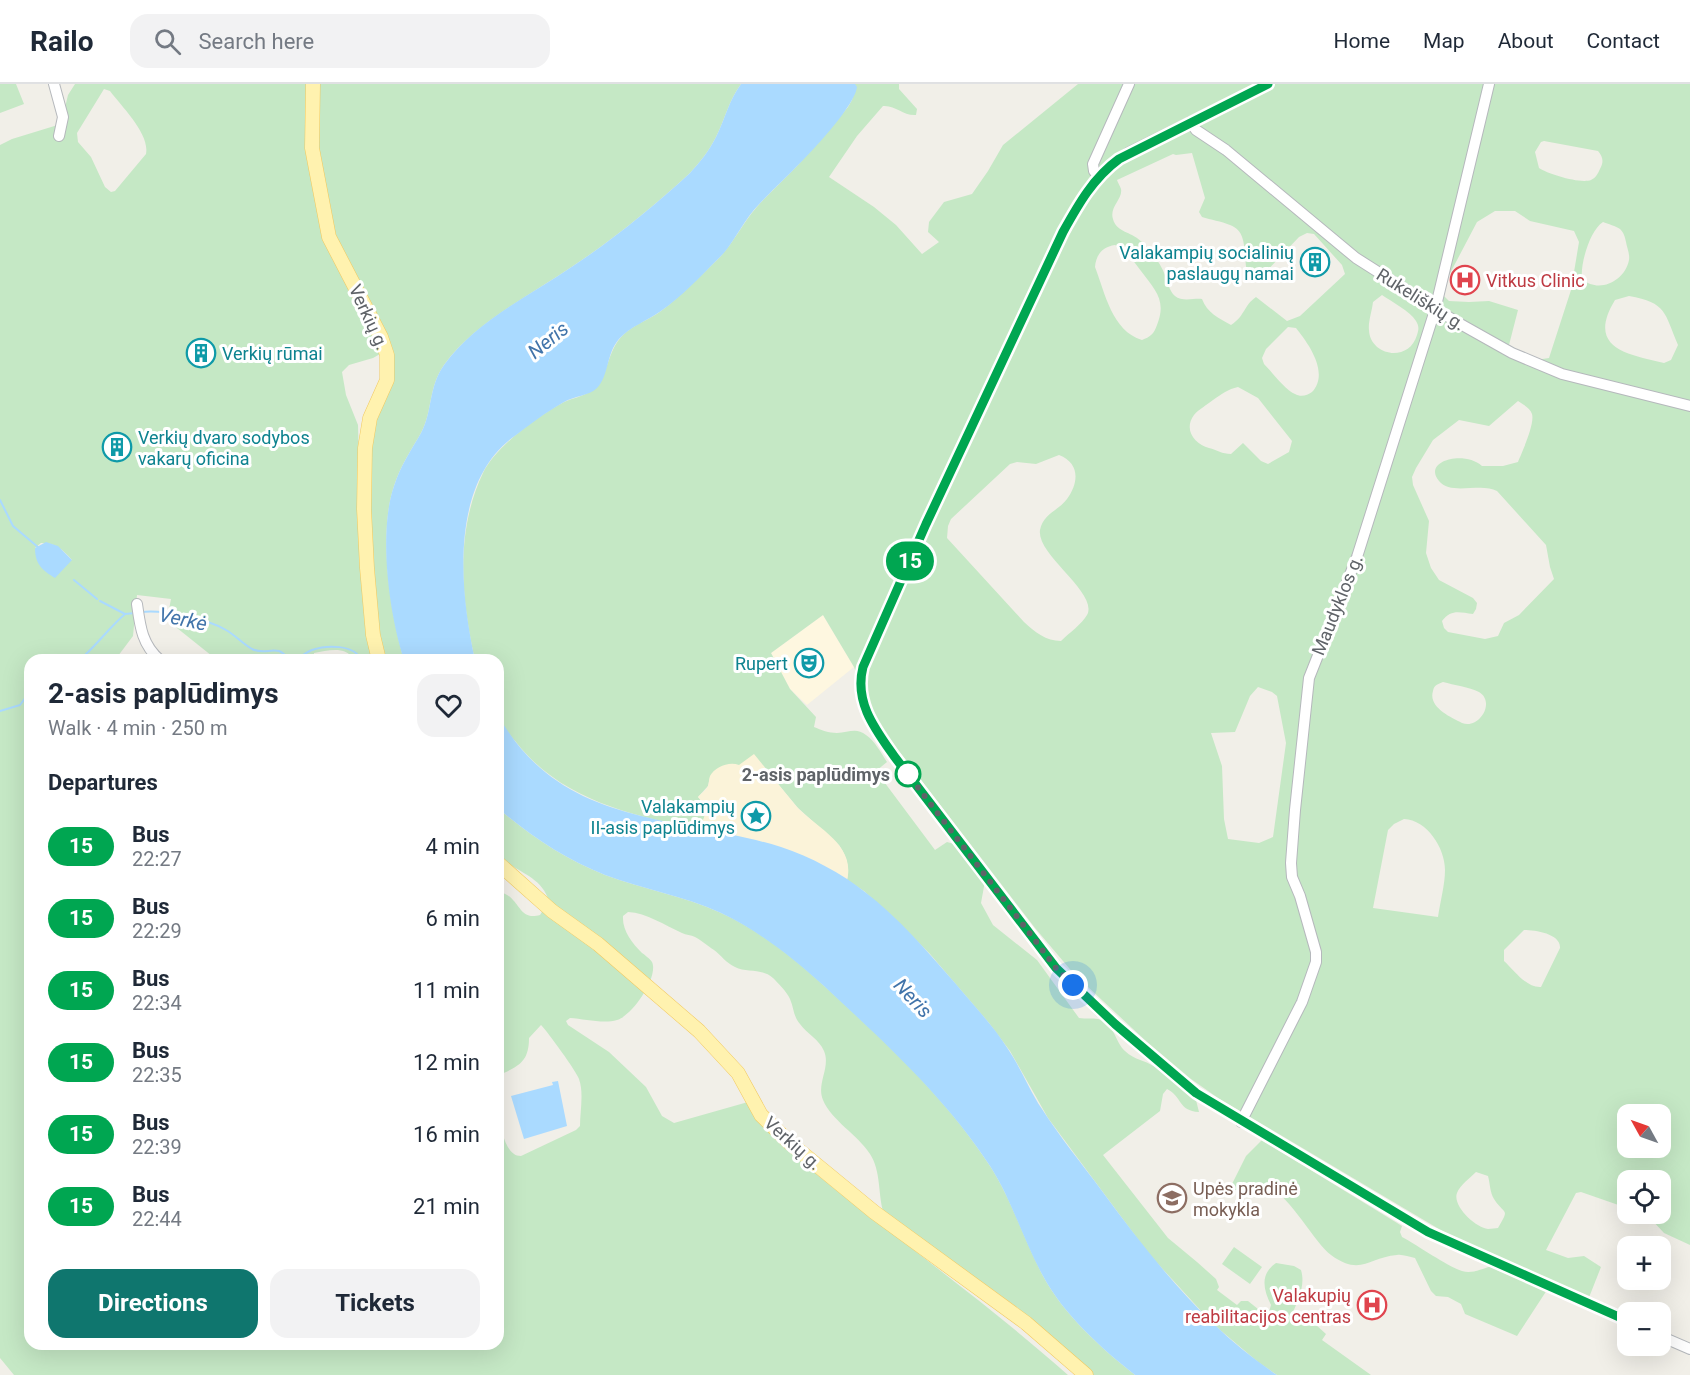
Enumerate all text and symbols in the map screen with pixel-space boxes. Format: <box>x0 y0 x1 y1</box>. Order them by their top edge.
search box <box>130 14 550 68</box>
text: Railo <box>30 25 94 58</box>
icon: search <box>151 25 184 58</box>
text: Search here <box>199 29 314 54</box>
text: Home <box>1334 29 1390 53</box>
text: Map <box>1423 29 1465 53</box>
text: About <box>1498 29 1554 53</box>
text: Contact <box>1587 29 1660 53</box>
place label: Valakampių socialinių paslaugų namai <box>1119 242 1294 284</box>
building icon: Valakampių socialinių paslaugų namai <box>1299 246 1331 278</box>
street label: Rukeliškių g. <box>1373 264 1469 334</box>
hospital icon: Vitkus Clinic <box>1449 264 1481 296</box>
place label: Vitkus Clinic <box>1486 270 1585 291</box>
street label: Verkių g. <box>345 281 393 353</box>
water label: Neris <box>523 316 573 364</box>
building icon: Verkių rūmai <box>185 337 217 369</box>
place label: Verkių rūmai <box>222 343 323 364</box>
place label: Verkių dvaro sodybos vakarų oficina <box>138 427 310 469</box>
building icon: Verkių dvaro sodybos vakarų oficina <box>101 431 133 463</box>
line badge: 15 <box>883 542 937 580</box>
text: 15 <box>898 549 922 573</box>
street label: Maudyklos g. <box>1307 552 1367 658</box>
water label: Verkė <box>157 602 209 636</box>
theatre icon: Rupert <box>793 647 825 679</box>
place label: Rupert <box>735 653 788 674</box>
button: heart <box>417 674 480 737</box>
text: 2-asis paplūdimys <box>48 677 279 710</box>
text: Walk · 4 min · 250 m <box>48 716 227 740</box>
marker: 2-asis paplūdimys <box>895 761 921 787</box>
place label: 2-asis paplūdimys <box>742 764 890 785</box>
text: Departures <box>48 770 158 795</box>
place label: Valakampių II-asis paplūdimys <box>591 796 735 838</box>
place icon: Valakampių II-asis paplūdimys <box>740 800 772 832</box>
text: Bus <box>132 822 170 847</box>
text: 15 <box>69 834 93 858</box>
text: 4 min <box>425 834 480 859</box>
text: 22:27 <box>132 847 182 871</box>
text: Bus <box>132 894 170 919</box>
text: 15 <box>69 906 93 930</box>
text: 6 min <box>425 906 480 931</box>
text: 22:29 <box>132 919 182 943</box>
text: Bus <box>132 966 170 991</box>
your location <box>1058 970 1088 1000</box>
water label: Neris <box>889 973 937 1023</box>
text: 15 <box>69 978 93 1002</box>
text: 11 min <box>413 978 480 1003</box>
text: 22:34 <box>132 991 182 1015</box>
text: Bus <box>132 1038 170 1063</box>
text: 15 <box>69 1050 93 1074</box>
text: 12 min <box>413 1050 480 1075</box>
text: 22:35 <box>132 1063 182 1087</box>
north arrow <box>1617 1104 1671 1158</box>
map controls <box>1617 1104 1671 1356</box>
text: Bus <box>132 1110 170 1135</box>
street label: Verkių g. <box>760 1112 826 1174</box>
text: 15 <box>69 1122 93 1146</box>
text: 16 min <box>413 1122 480 1147</box>
text: 22:39 <box>132 1135 182 1159</box>
button: locate <box>1617 1170 1671 1224</box>
place label: Upės pradinė mokykla <box>1193 1178 1298 1220</box>
text: Bus <box>132 1182 170 1207</box>
school or university icon: Upės pradinė mokykla <box>1156 1182 1188 1214</box>
text: 15 <box>69 1194 93 1218</box>
text: 21 min <box>413 1194 480 1219</box>
text: 22:44 <box>132 1207 182 1231</box>
button: + <box>1617 1236 1671 1290</box>
button: Directions <box>48 1269 258 1338</box>
button: Tickets <box>270 1269 480 1338</box>
place label: Valakupių reabilitacijos centras <box>1185 1285 1351 1327</box>
hospital icon: Valakupių reabilitacijos centras <box>1356 1289 1388 1321</box>
button: − <box>1617 1302 1671 1356</box>

